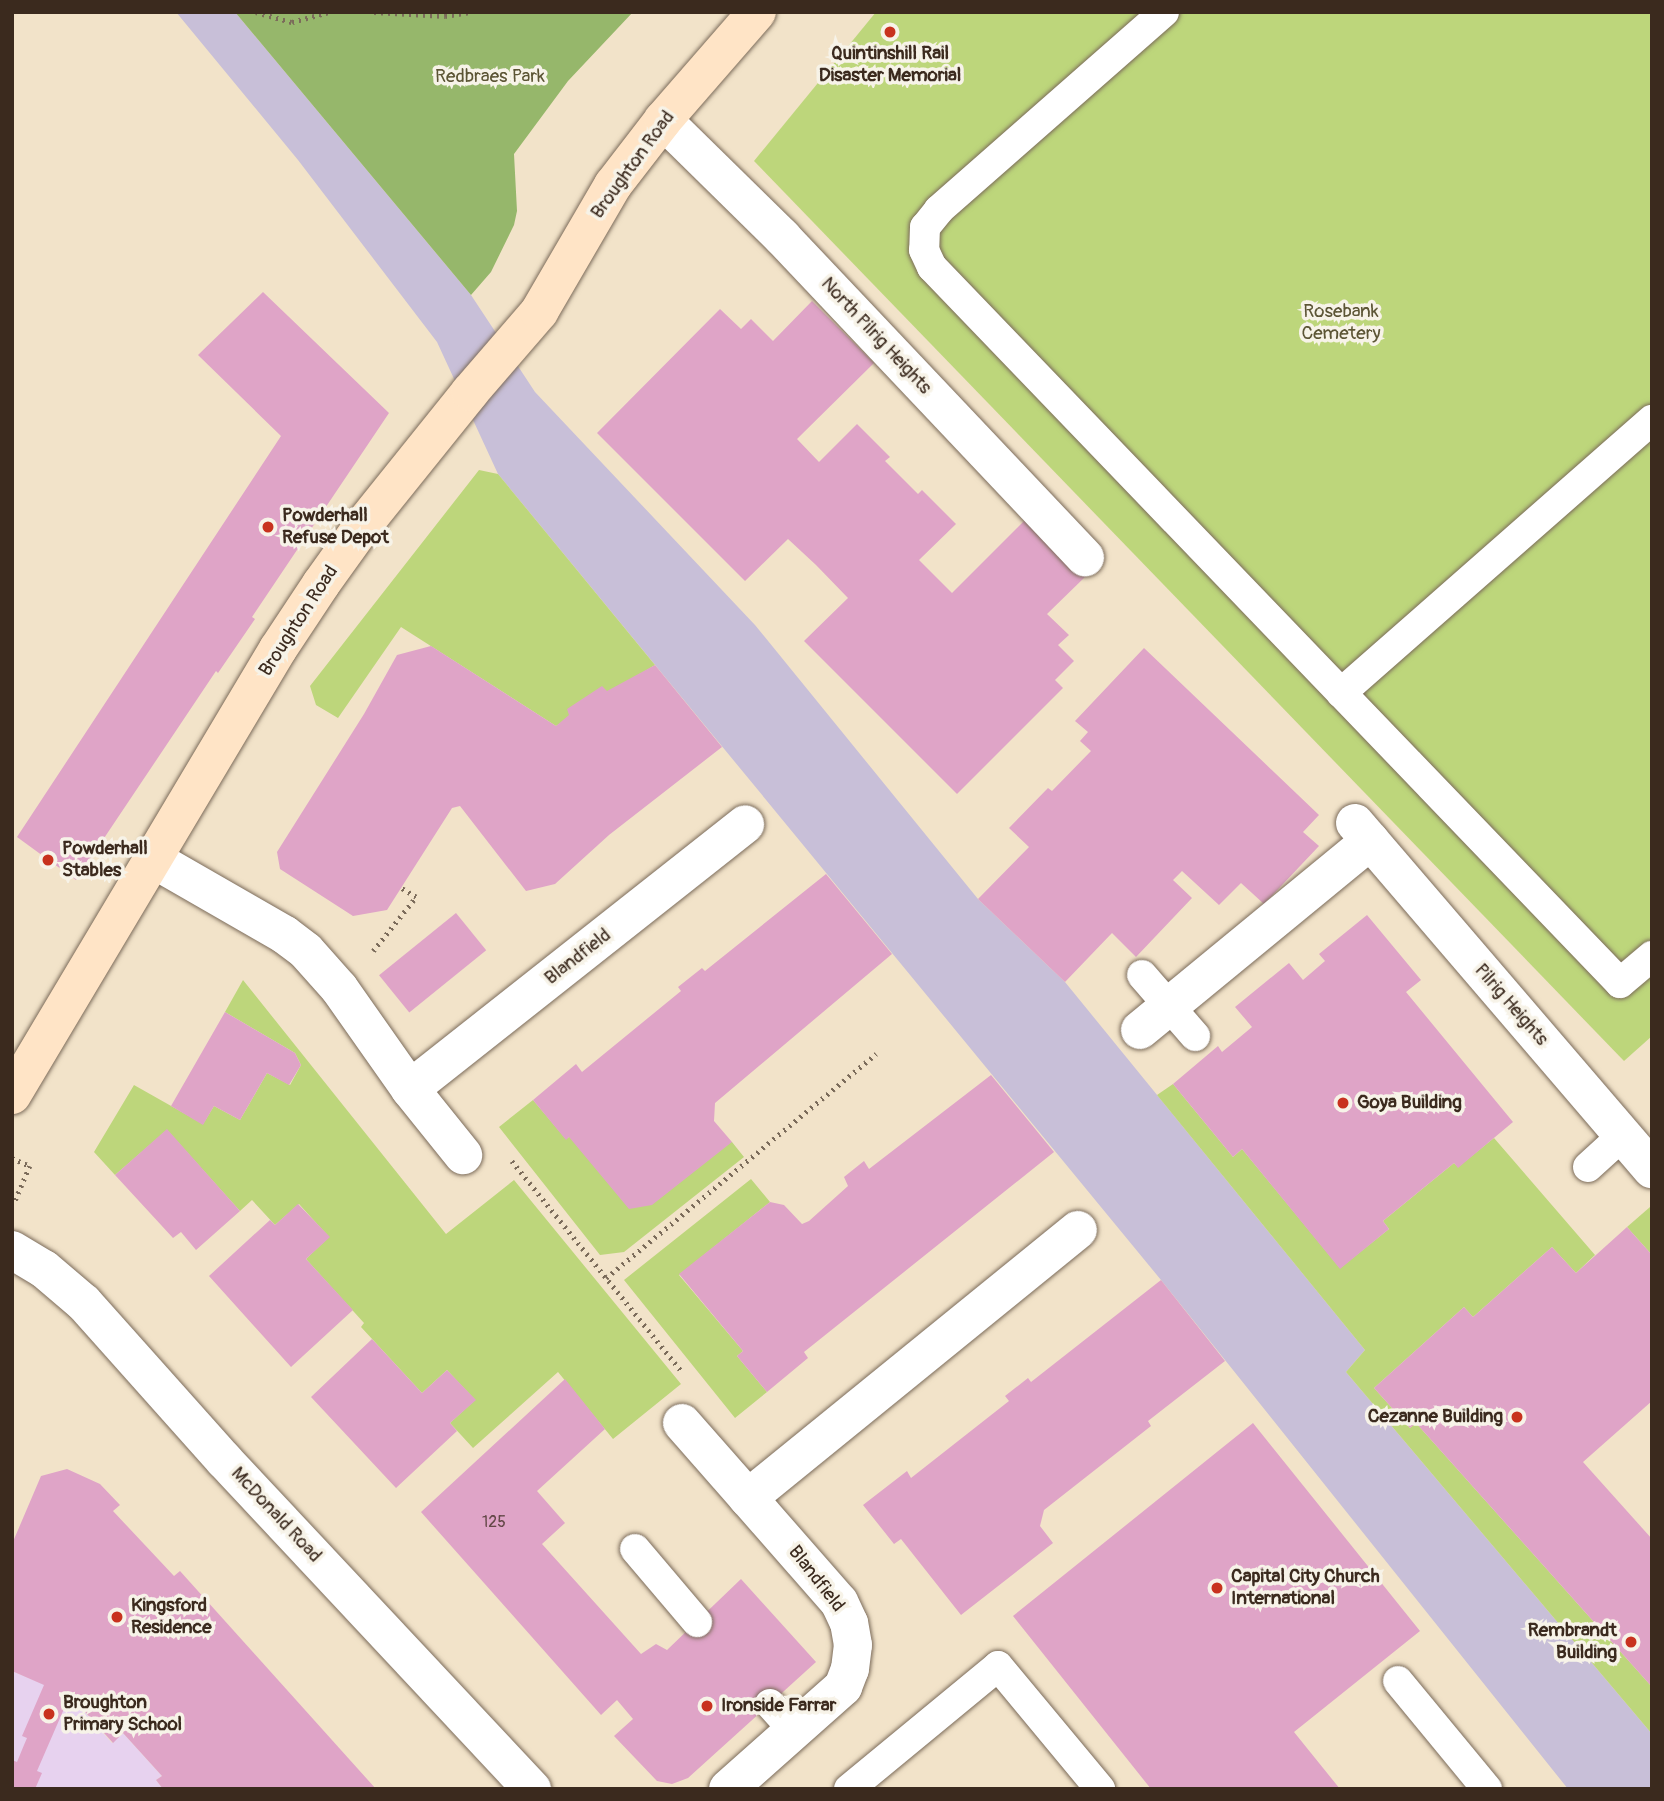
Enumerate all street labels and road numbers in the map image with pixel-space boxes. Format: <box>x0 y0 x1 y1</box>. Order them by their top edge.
street label: Broughton Road <box>586 107 680 223</box>
street label: North Pilrig Heights <box>816 273 936 399</box>
street label: Broughton Road <box>255 561 343 681</box>
street label: Blandfield <box>540 924 616 990</box>
street label: Pilrig Heights <box>1469 959 1553 1051</box>
street label: McDonald Road <box>226 1463 326 1567</box>
street label: Blandfield <box>783 1541 849 1617</box>

